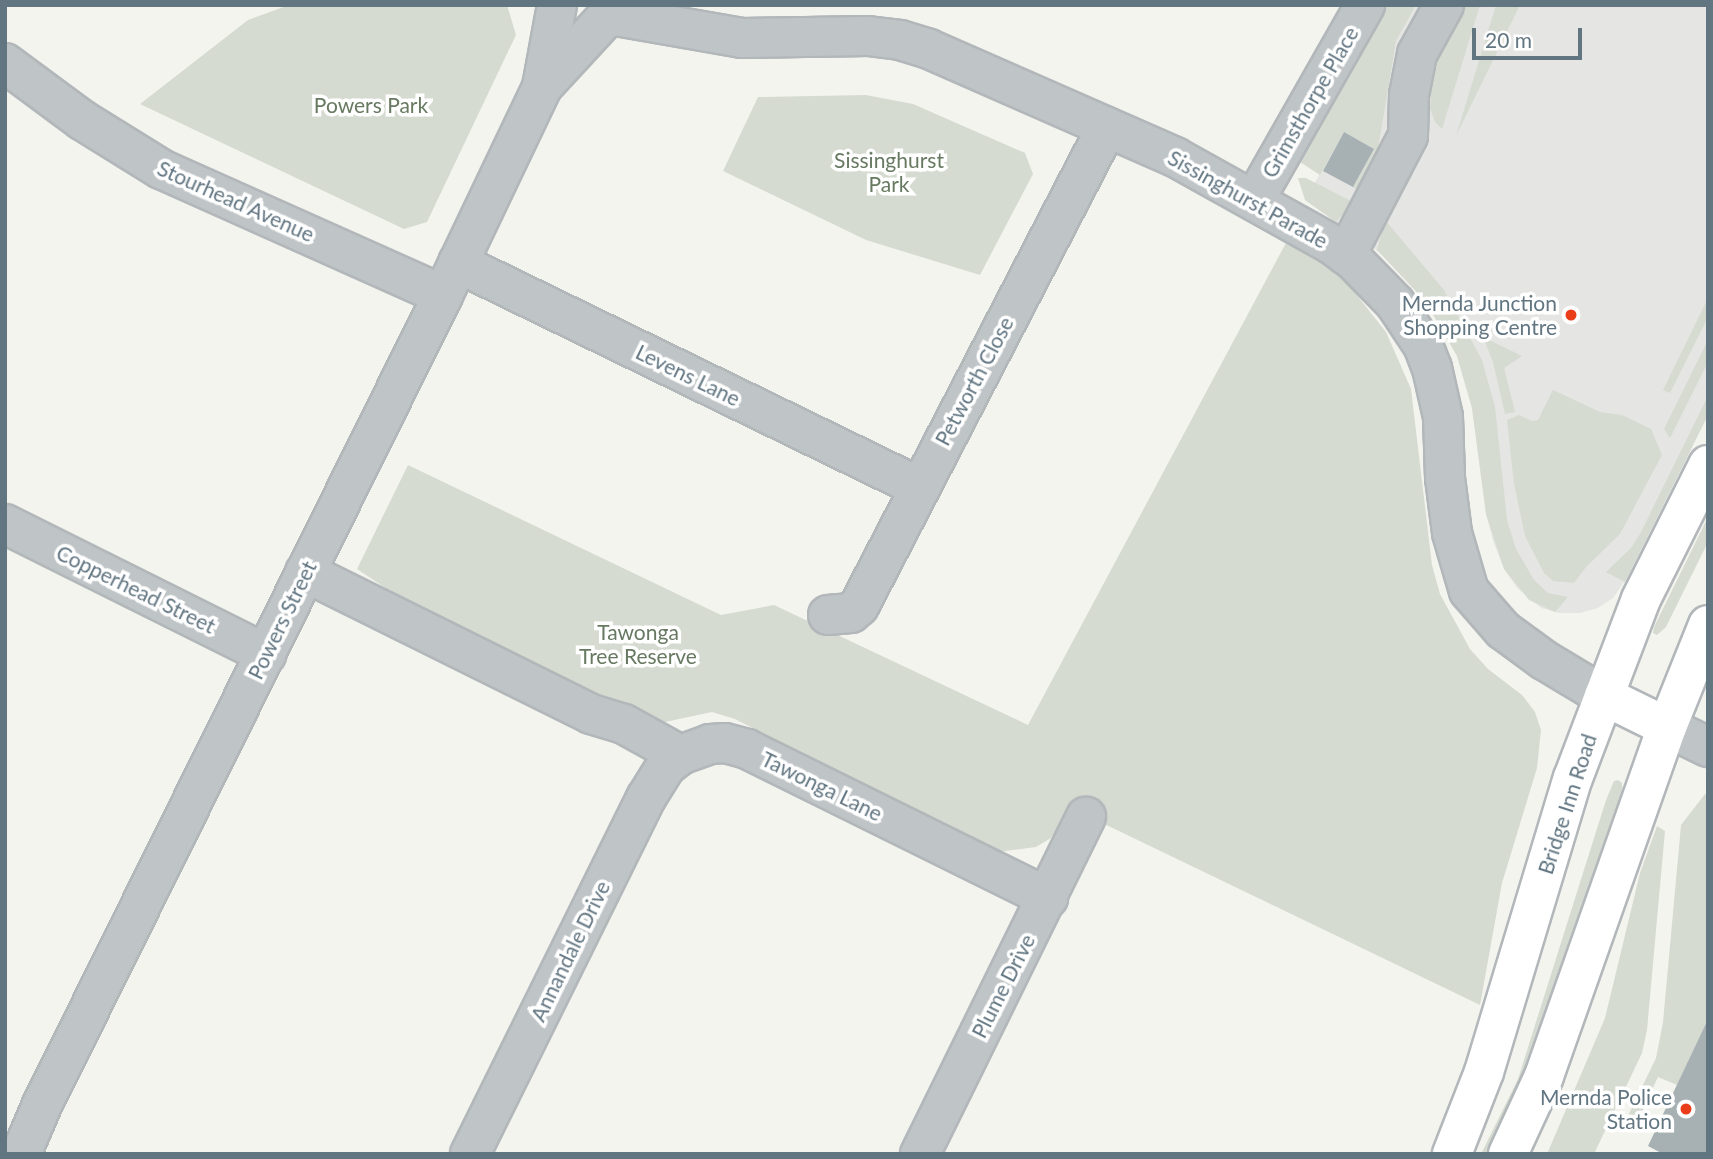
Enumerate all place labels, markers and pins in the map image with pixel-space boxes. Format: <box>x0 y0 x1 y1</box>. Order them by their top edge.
place label: Mernda Junction Shopping Centre <box>1401 290 1557 340</box>
marker: Mernda Junction Shopping Centre <box>1563 307 1579 323</box>
place label: Mernda Police Station <box>1540 1084 1672 1134</box>
marker: Mernda Police Station <box>1678 1101 1694 1117</box>

